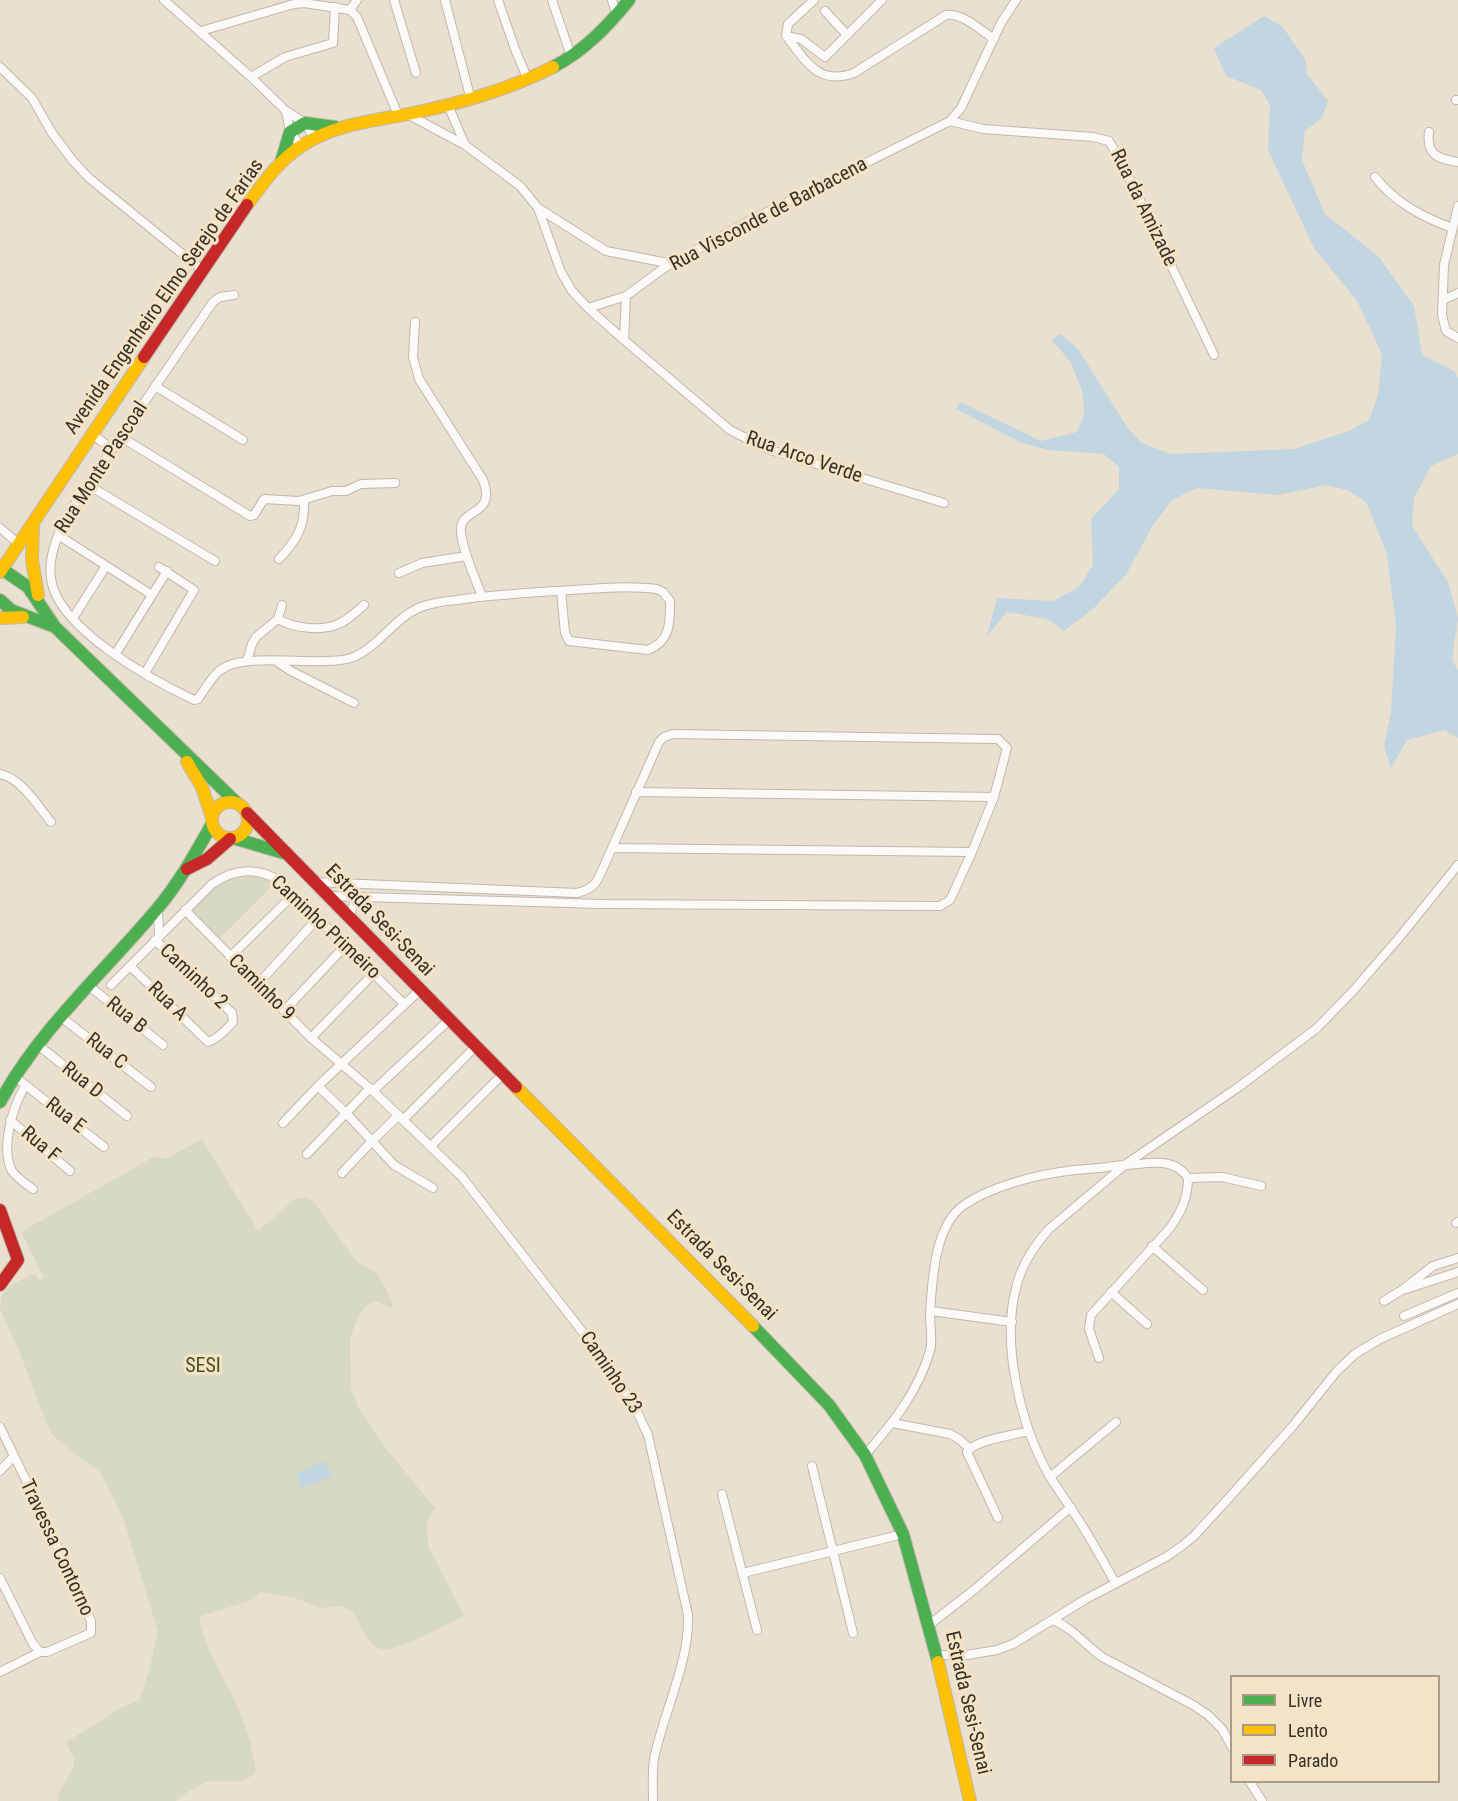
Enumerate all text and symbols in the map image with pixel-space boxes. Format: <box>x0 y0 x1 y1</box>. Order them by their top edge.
street label: Rua da Amizade <box>1104 145 1182 271</box>
street label: Rua Visconde de Barbacena <box>666 153 872 277</box>
street label: Avenida Engenheiro Elmo Serejo de Farias <box>60 155 270 439</box>
street label: Rua Monte Pascoal <box>50 398 154 538</box>
street label: Rua Arco Verde <box>743 427 865 489</box>
street label: Estrada Sesi-Senai <box>320 860 438 982</box>
street label: Caminho Primeiro <box>265 871 385 985</box>
street label: Caminho 2 <box>154 939 232 1015</box>
street label: Caminho 9 <box>223 950 299 1026</box>
street label: Rua A <box>142 977 192 1027</box>
street label: Rua B <box>101 992 151 1040</box>
street label: Rua C <box>81 1028 131 1076</box>
street label: Rua D <box>57 1057 107 1105</box>
street label: Rua E <box>40 1093 90 1139</box>
street label: Rua F <box>15 1122 65 1168</box>
street label: Estrada Sesi-Senai <box>661 1206 781 1326</box>
street label: Caminho 23 <box>574 1327 646 1419</box>
park label: SESI <box>185 1355 221 1379</box>
street label: Travessa Contorno <box>14 1476 98 1620</box>
street label: Estrada Sesi-Senai <box>939 1629 995 1777</box>
legend <box>1230 1675 1440 1783</box>
text: Livre <box>1288 1690 1322 1711</box>
text: Lento <box>1288 1720 1328 1741</box>
text: Parado <box>1288 1750 1338 1771</box>

